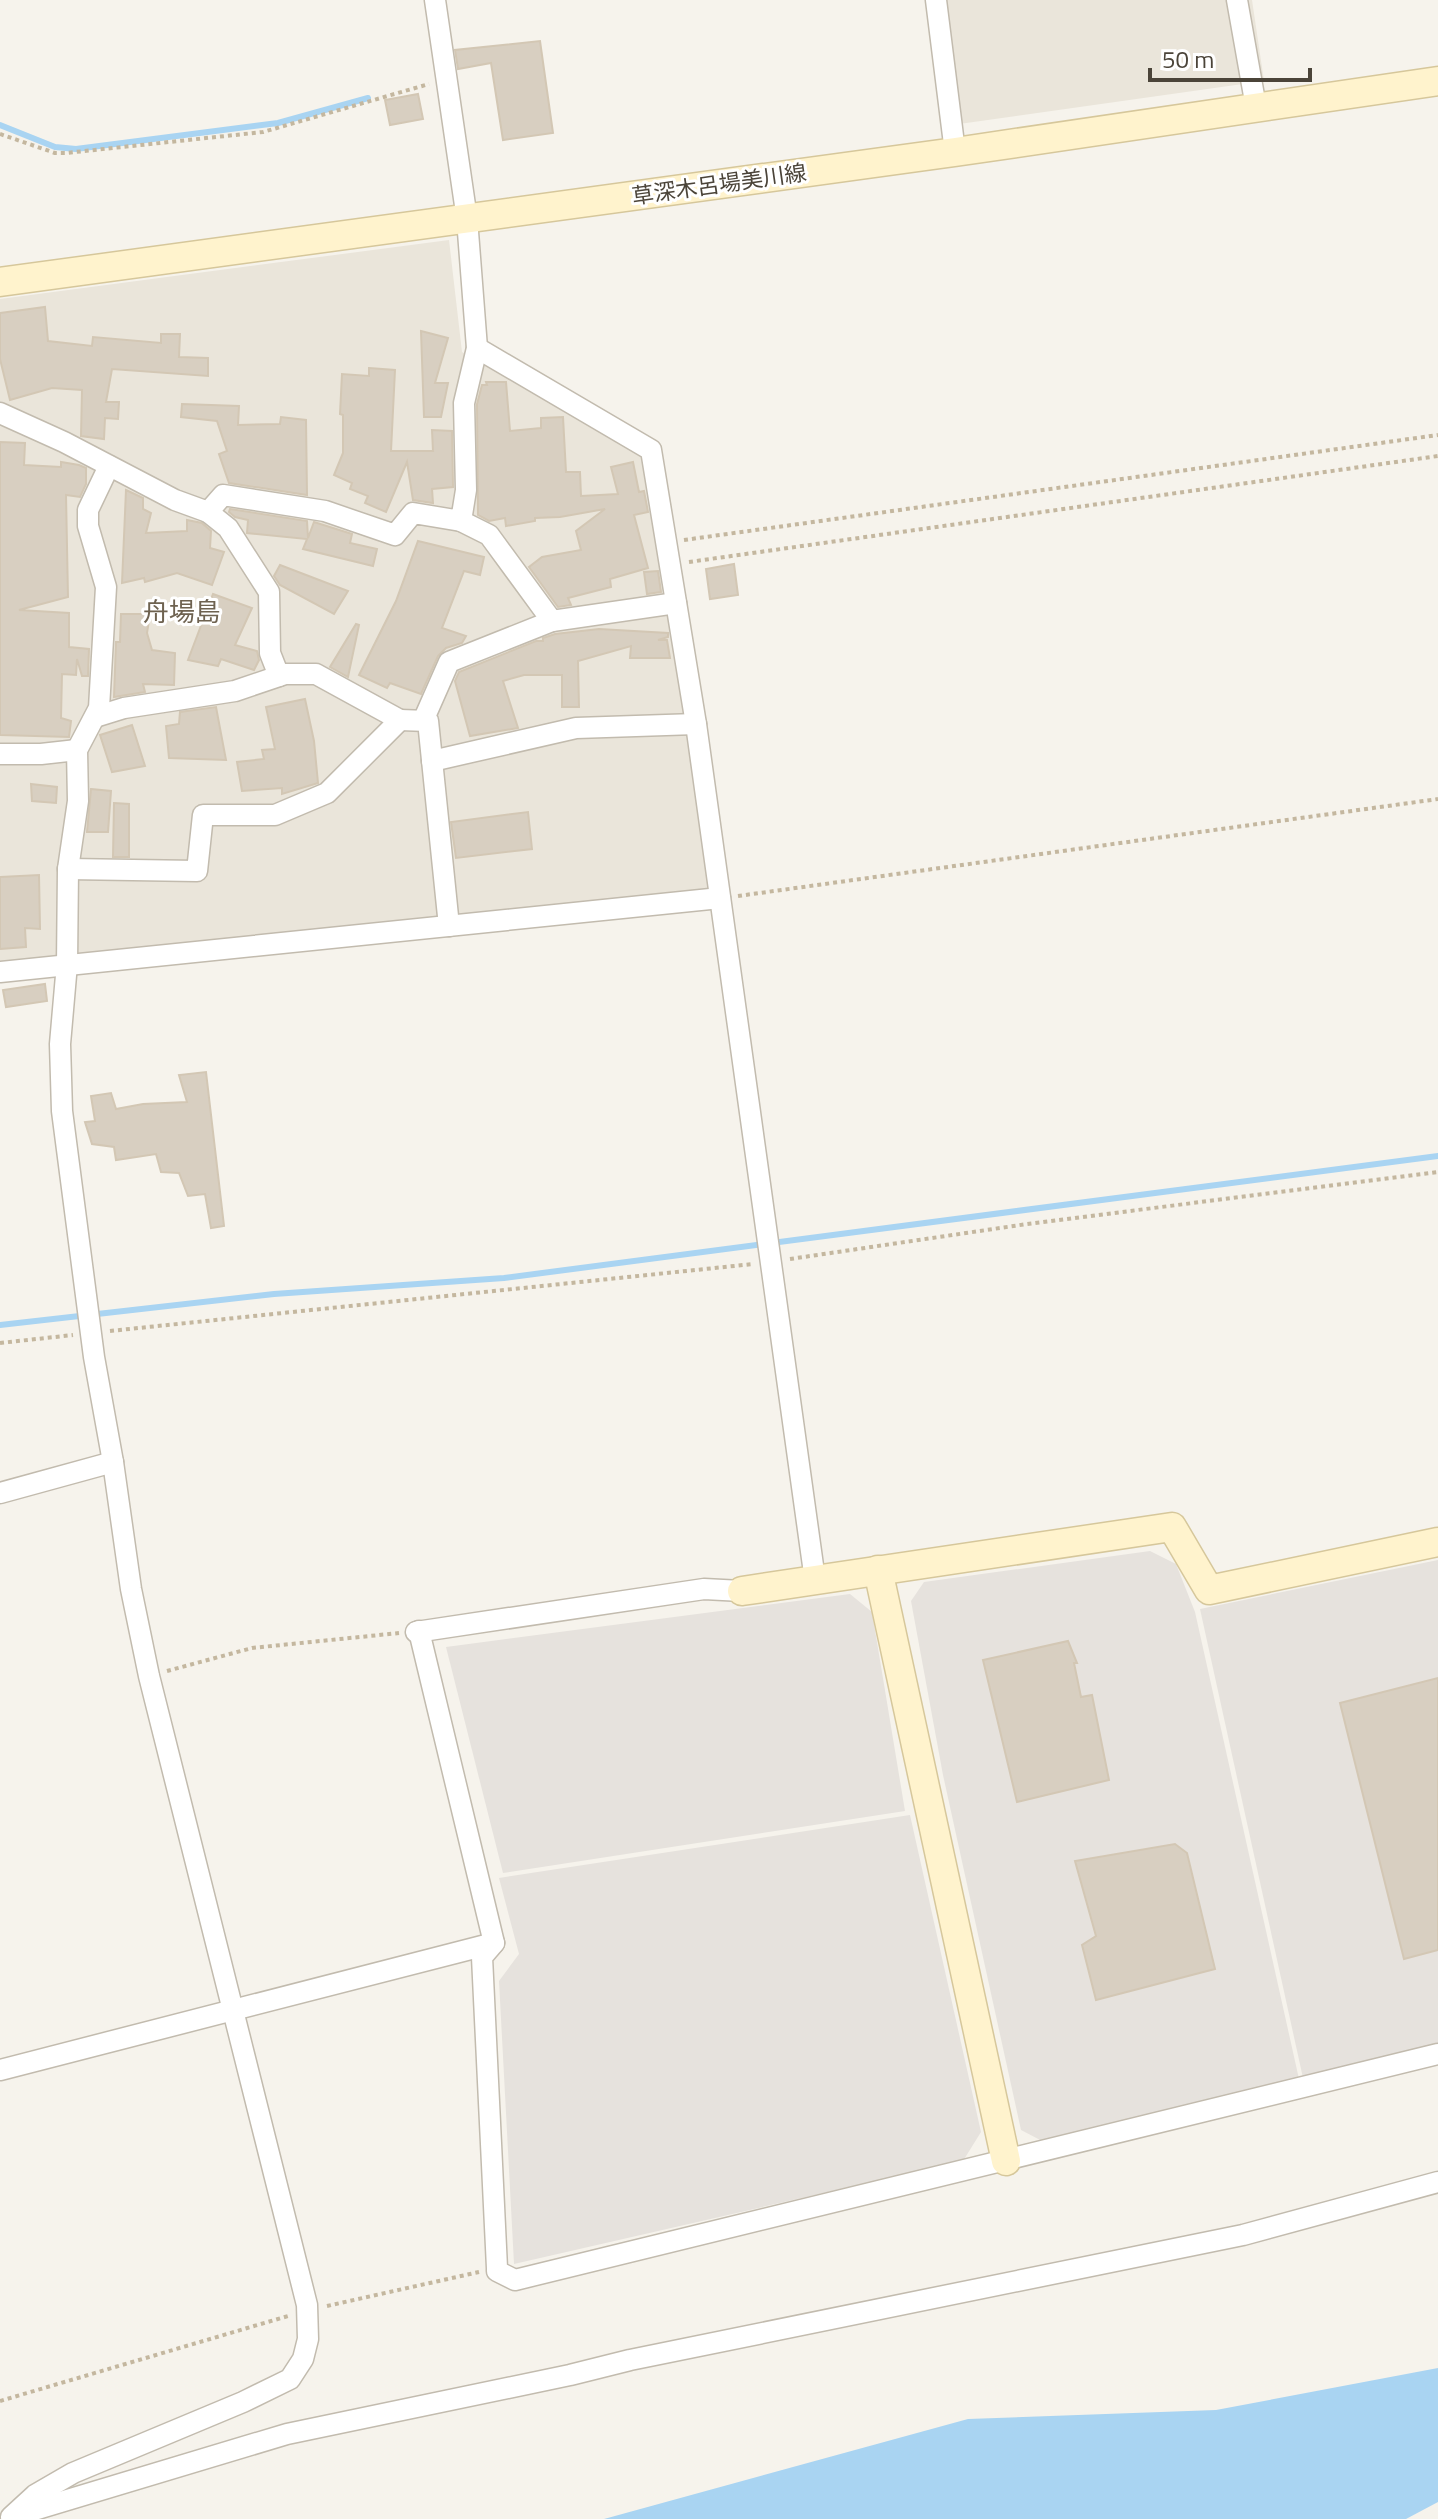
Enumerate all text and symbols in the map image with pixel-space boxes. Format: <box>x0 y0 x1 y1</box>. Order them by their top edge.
scale bar <box>1150 32 1310 82</box>
text: 50 m <box>1162 41 1214 77</box>
street label: 草深木呂場美川線 <box>629 155 809 213</box>
district label: 舟場島 <box>143 592 221 631</box>

